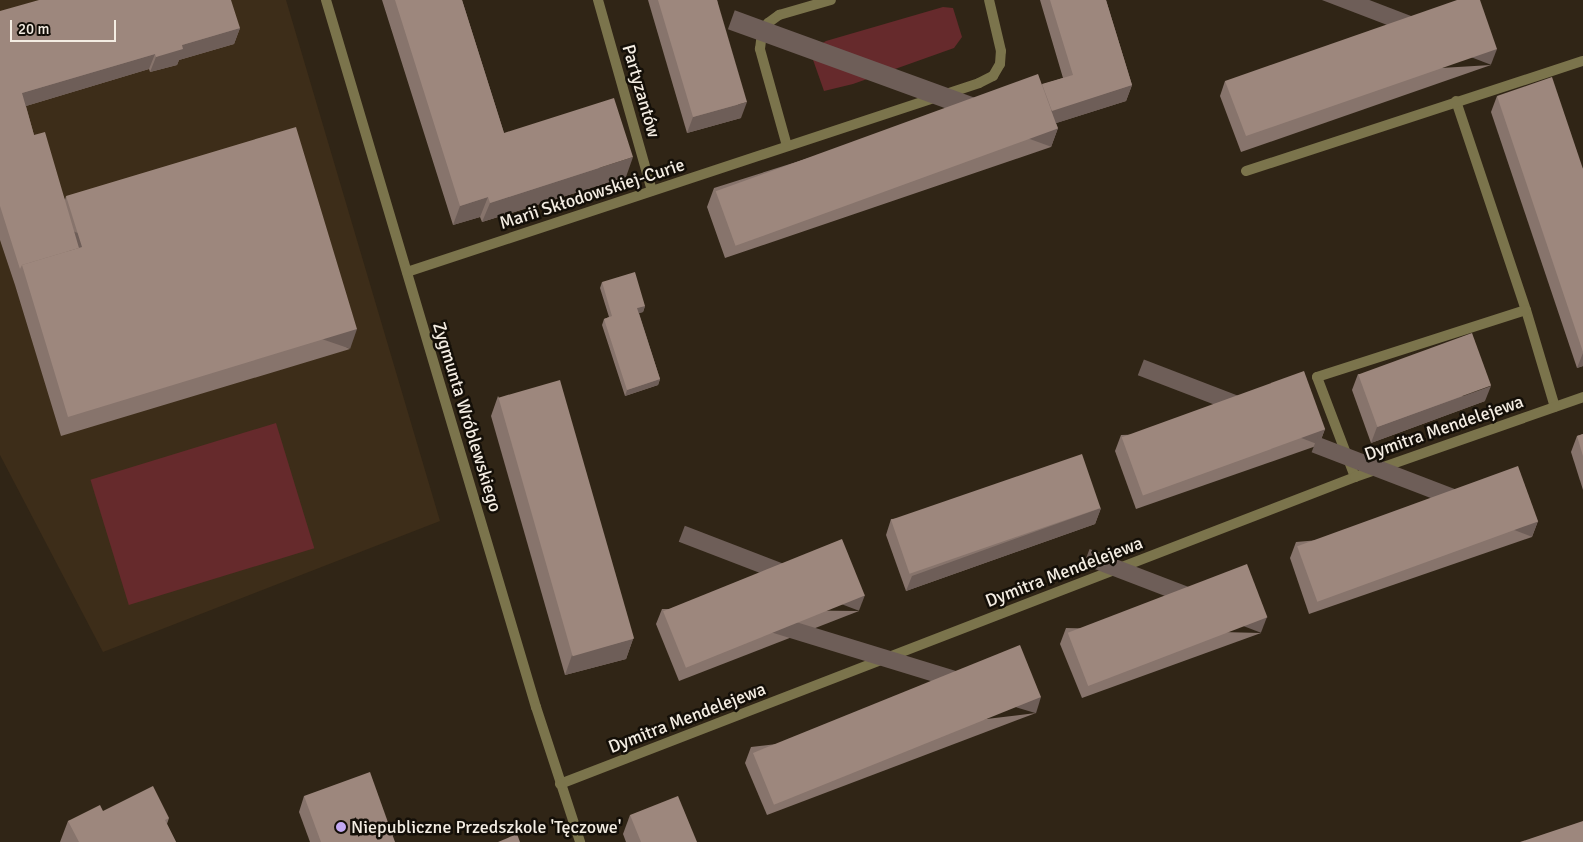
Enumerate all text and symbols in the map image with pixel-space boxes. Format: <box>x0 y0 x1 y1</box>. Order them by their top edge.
scale bar <box>12 10 119 42</box>
text: 20 m <box>18 20 49 38</box>
street label: Partyzantów <box>617 42 665 140</box>
street label: Marii Skłodowskiej-Curie <box>497 154 687 234</box>
street label: Zygmunta Wróblewskiego <box>428 319 506 515</box>
street label: Dymitra Mendelejewa <box>1362 391 1526 465</box>
street label: Dymitra Mendelejewa <box>982 532 1146 612</box>
street label: Dymitra Mendelejewa <box>605 678 769 758</box>
place label: Niepubliczne Przedszkole 'Tęczowe' <box>351 816 621 838</box>
marker: Niepubliczne Przedszkole 'Tęczowe' <box>335 821 347 833</box>

